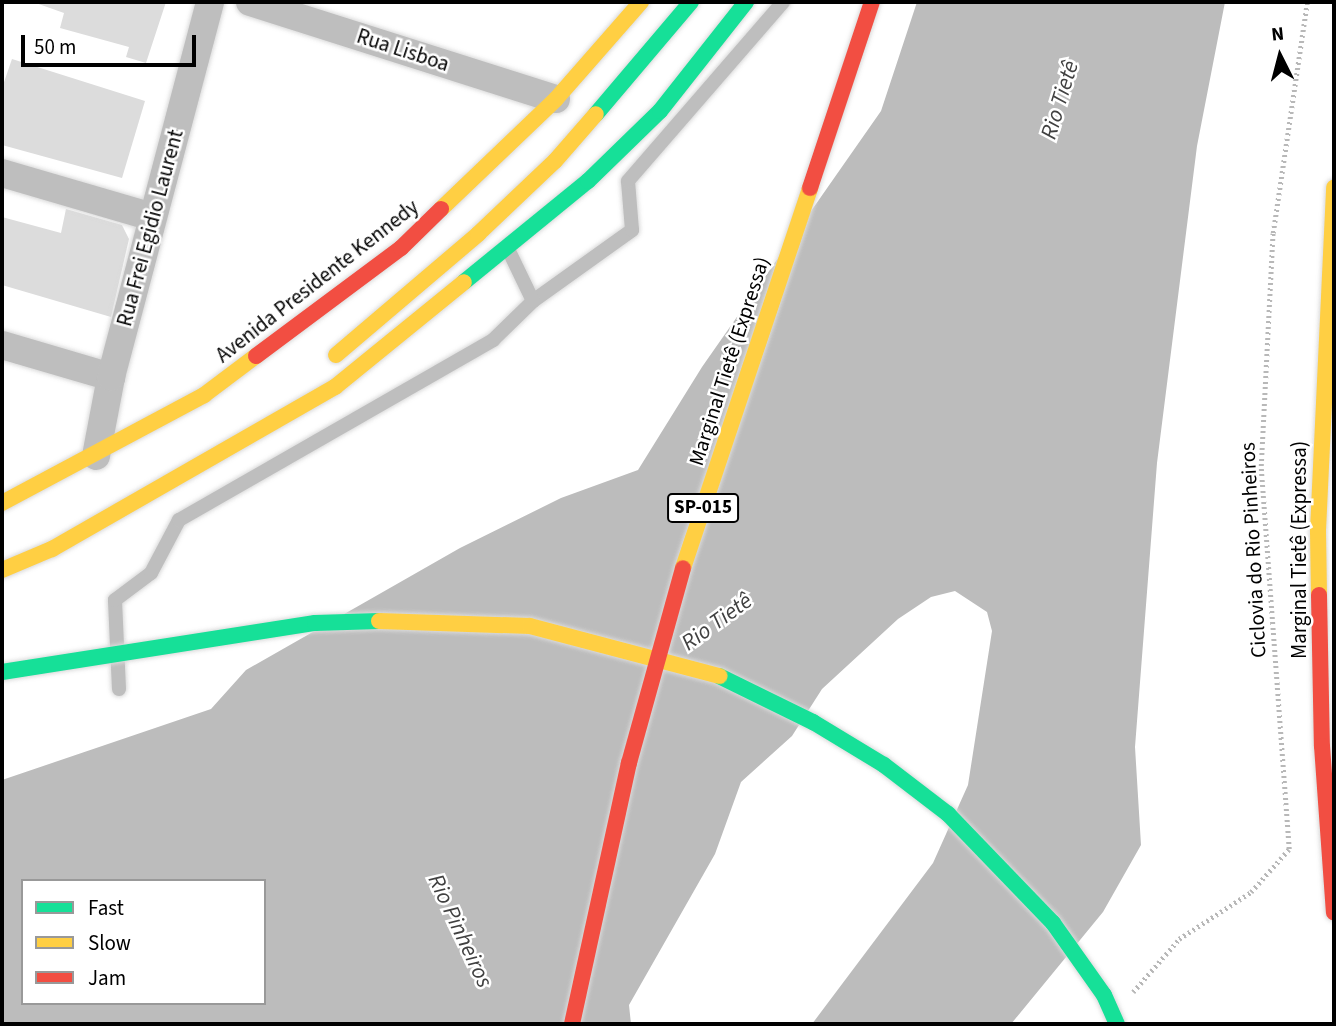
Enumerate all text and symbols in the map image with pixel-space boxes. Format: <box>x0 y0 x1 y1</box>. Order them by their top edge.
scale bar <box>24 21 200 65</box>
north arrow <box>1245 21 1315 91</box>
text: N <box>1270 21 1285 49</box>
street label: Rua Lisboa <box>354 23 452 77</box>
text: 50 m <box>34 32 76 62</box>
water label: Rio Tietê <box>1035 57 1085 143</box>
street label: Rua Frei Egidio Laurent <box>112 127 188 329</box>
street label: Avenida Presidente Kennedy <box>211 194 423 368</box>
street label: Marginal Tietê (Expressa) <box>683 253 775 469</box>
street label: Marginal Tietê (Expressa) <box>1286 441 1312 659</box>
street label: Ciclovia do Rio Pinheiros <box>1235 442 1271 658</box>
road number: SP-015 <box>666 492 740 524</box>
water label: Rio Tietê <box>676 587 758 657</box>
water label: Rio Pinheiros <box>422 870 498 992</box>
legend <box>21 879 266 1005</box>
text: Fast <box>88 893 124 923</box>
text: Slow <box>88 928 131 958</box>
text: Jam <box>88 963 126 993</box>

